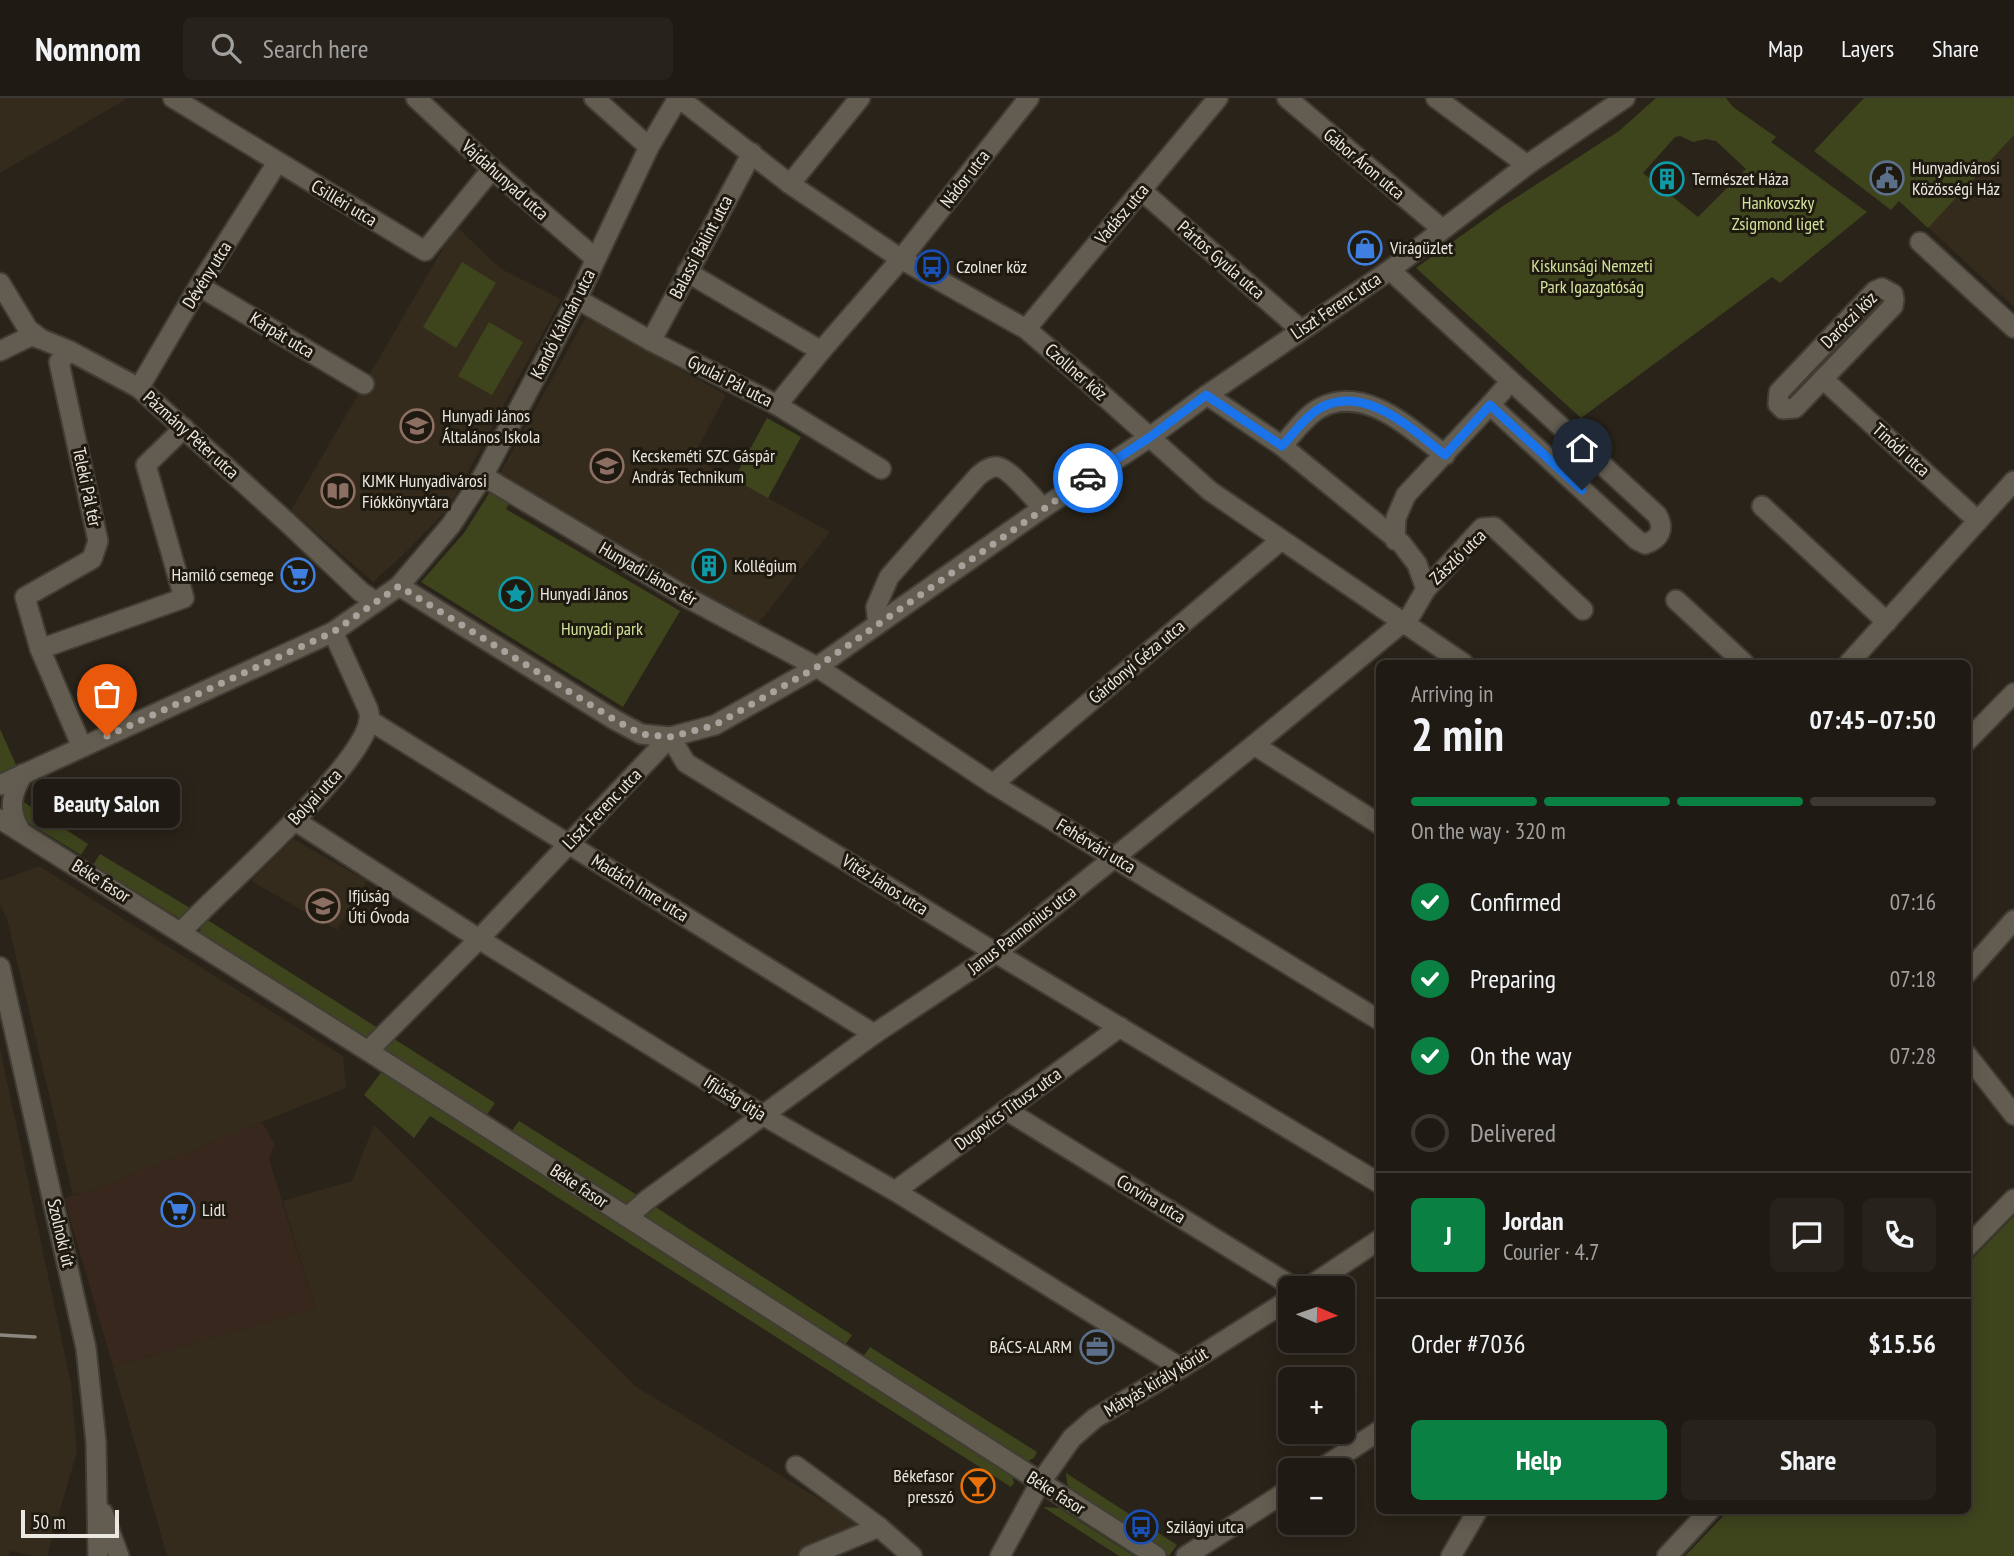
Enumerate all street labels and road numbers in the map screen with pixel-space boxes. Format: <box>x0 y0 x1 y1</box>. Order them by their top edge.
street label: Gábor Áron utca <box>1319 123 1410 204</box>
street label: Vajdahunyad utca <box>456 134 554 225</box>
street label: Nádor utca <box>935 145 994 212</box>
street label: Csilléri utca <box>307 174 381 231</box>
street label: Vadász utca <box>1089 179 1154 249</box>
street label: Balassi Bálint utca <box>664 191 737 302</box>
street label: Pártos Gyula utca <box>1173 216 1270 304</box>
street label: Dévény utca <box>177 237 236 313</box>
street label: Kandó Kálmán utca <box>525 265 600 383</box>
street label: Liszt Ferenc utca <box>1286 267 1385 344</box>
street label: Daróczi köz <box>1816 287 1882 353</box>
street label: Kárpát utca <box>246 306 319 363</box>
street label: Czollner köz <box>1040 338 1112 405</box>
street label: Gyulai Pál utca <box>684 349 776 412</box>
street label: Pázmány Péter utca <box>139 386 244 484</box>
street label: Tinódi utca <box>1868 418 1935 481</box>
street label: Teleki Pál tér <box>68 445 107 529</box>
street label: Zászló utca <box>1425 524 1491 589</box>
street label: Hunyadi János tér <box>595 536 701 611</box>
street label: Gárdonyi Géza utca <box>1084 615 1190 709</box>
street label: Liszt Ferenc utca <box>557 763 646 854</box>
street label: Bolyai utca <box>283 764 346 830</box>
street label: Fehérvári utca <box>1053 813 1140 878</box>
street label: Vitéz János utca <box>837 848 933 920</box>
street label: Madách Imre utca <box>587 849 693 927</box>
street label: Béke fasor <box>68 854 135 907</box>
street label: Janus Pannonius utca <box>962 880 1081 980</box>
street label: Dugovics Titusz utca <box>950 1062 1066 1155</box>
street label: Ifjúság útja <box>700 1069 771 1126</box>
street label: Béke fasor <box>546 1158 613 1213</box>
street label: Corvina utca <box>1113 1169 1190 1228</box>
street label: Szolnoki út <box>43 1197 80 1269</box>
street label: Mátyás király körút <box>1100 1342 1212 1422</box>
street label: Béke fasor <box>1023 1466 1090 1519</box>

